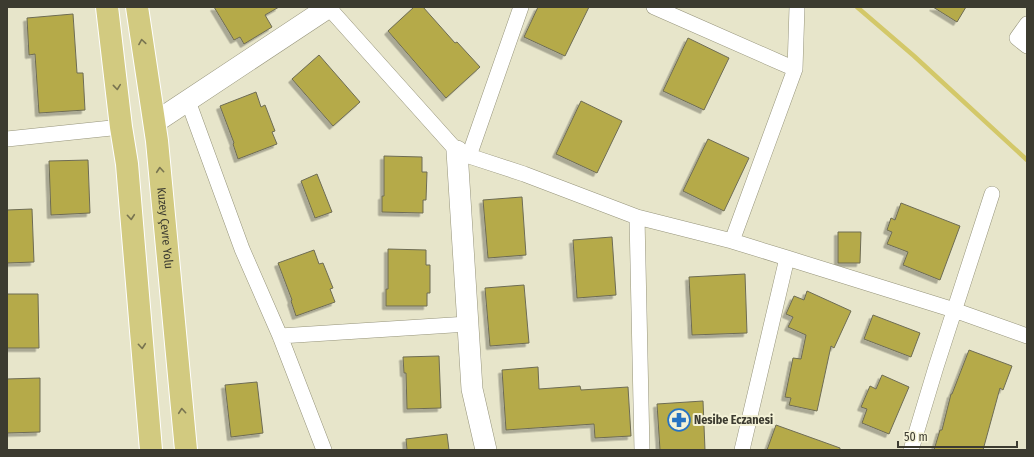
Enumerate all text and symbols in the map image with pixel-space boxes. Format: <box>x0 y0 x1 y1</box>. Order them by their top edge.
one-way arrow <box>138 38 147 45</box>
one-way arrow <box>112 84 121 91</box>
one-way arrow <box>155 167 164 173</box>
street label: Kuzey Çevre Yolu <box>154 187 176 270</box>
one-way arrow <box>127 214 136 220</box>
one-way arrow <box>137 343 146 349</box>
pharmacy icon: Nesibe Eczanesi <box>666 407 692 433</box>
one-way arrow <box>178 408 187 414</box>
place label: Nesibe Eczanesi <box>694 413 773 427</box>
scale bar <box>898 423 1017 449</box>
text: 50 m <box>904 430 928 444</box>

